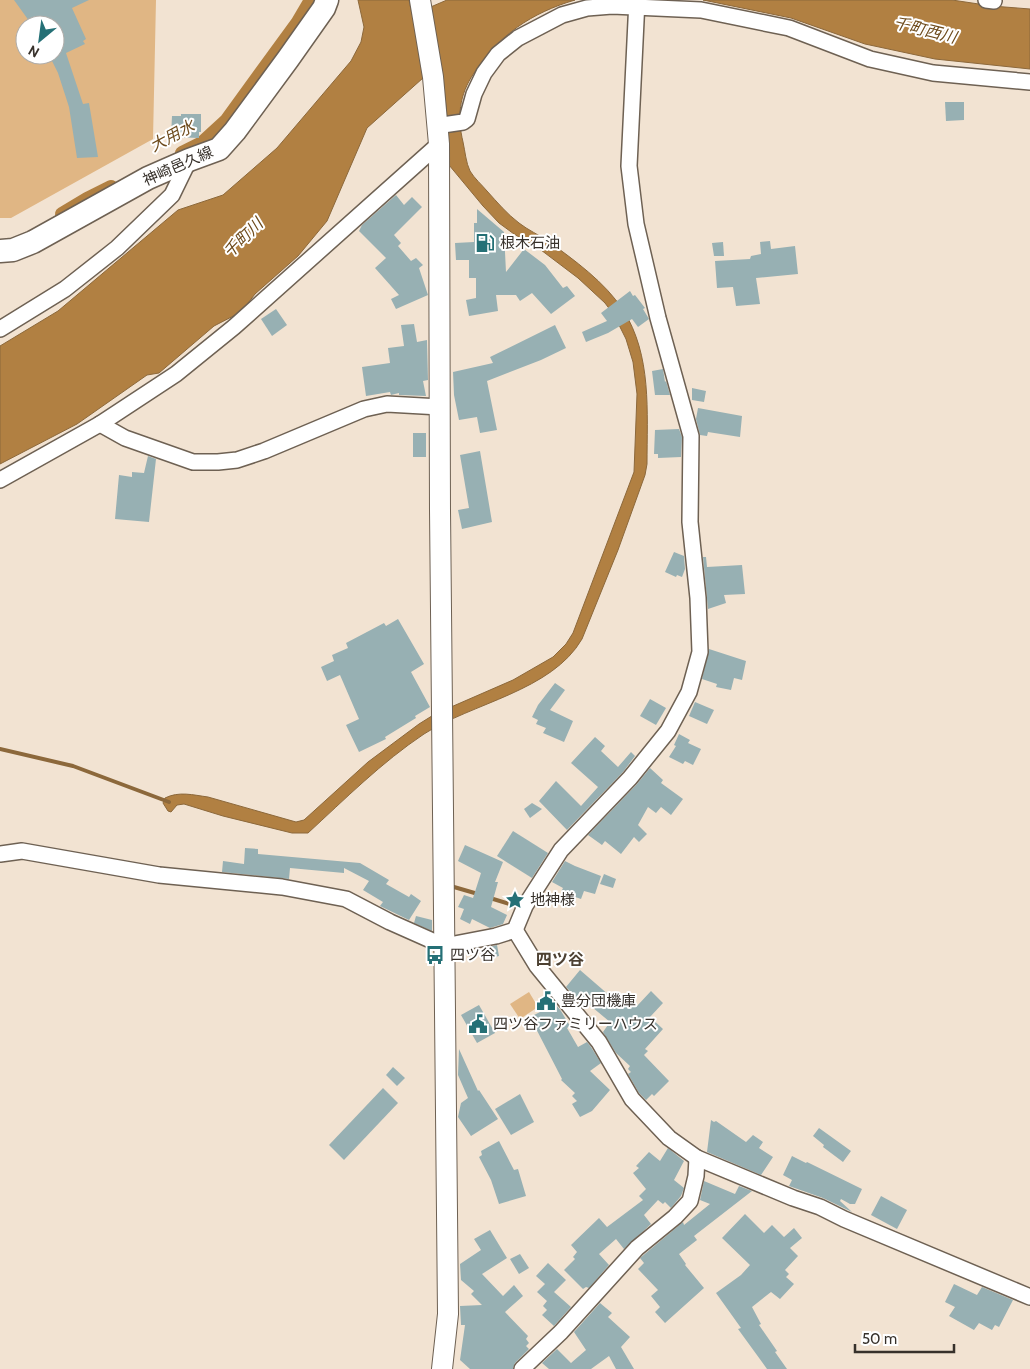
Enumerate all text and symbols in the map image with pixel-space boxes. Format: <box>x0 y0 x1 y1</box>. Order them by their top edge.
water label: 千町西川 <box>892 13 960 47</box>
north arrow <box>15 15 65 65</box>
text: N <box>25 41 42 62</box>
water label: 大用水 <box>146 115 199 156</box>
street label: 神崎邑久線 <box>140 143 216 189</box>
water label: 千町川 <box>219 213 268 262</box>
fuel station icon: 根木石油 <box>474 232 496 254</box>
place label: 根木石油 <box>500 234 560 252</box>
place icon: 地神様 <box>504 889 526 911</box>
place label: 地神様 <box>530 891 575 909</box>
bus stop icon: 四ツ谷 <box>424 944 446 966</box>
place label: 四ツ谷 <box>450 946 495 964</box>
district label: 四ツ谷 <box>536 950 584 969</box>
public building icon: 豊分団機庫 <box>535 990 557 1012</box>
place label: 豊分団機庫 <box>561 992 636 1010</box>
public building icon: 四ツ谷ファミリーハウス <box>467 1013 489 1035</box>
place label: 四ツ谷ファミリーハウス <box>493 1015 658 1033</box>
scale bar <box>855 1322 954 1354</box>
text: 50 m <box>862 1330 897 1348</box>

